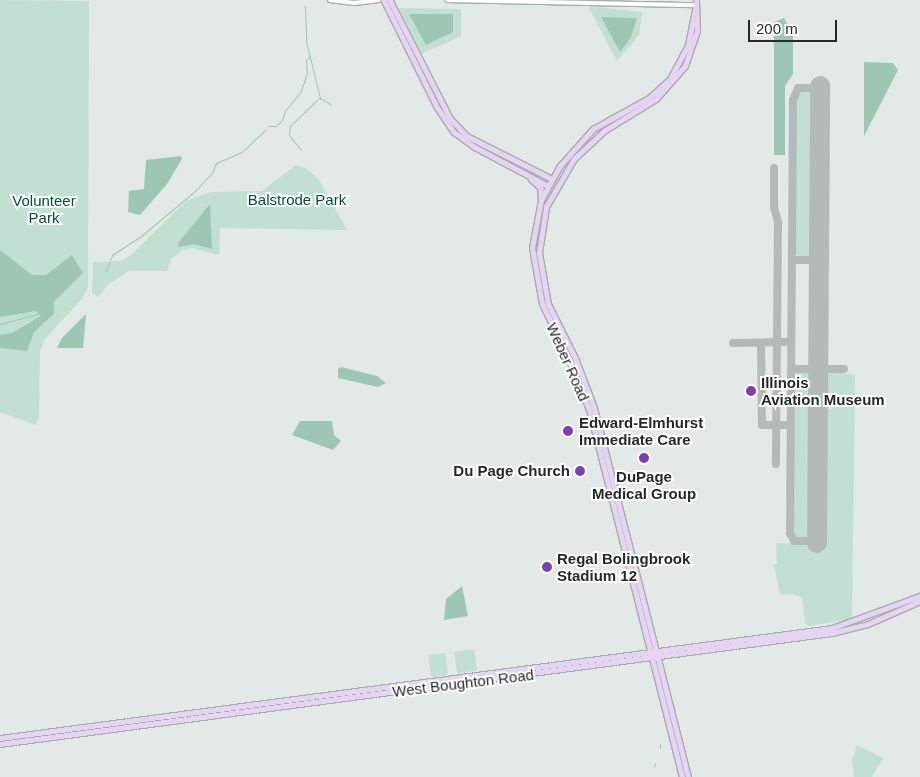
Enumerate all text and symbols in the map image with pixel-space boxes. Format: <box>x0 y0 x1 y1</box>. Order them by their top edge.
scale bar <box>750 10 839 42</box>
text: 200 m <box>756 20 798 37</box>
park label: Volunteer Park <box>12 191 76 226</box>
park label: Balstrode Park <box>248 191 346 209</box>
street label: Weber Road <box>543 320 593 404</box>
place label: Illinois Aviation Museum <box>761 373 885 408</box>
marker: Illinois Aviation Museum <box>745 385 757 397</box>
place label: Edward-Elmhurst Immediate Care <box>579 413 703 448</box>
marker: Edward-Elmhurst Immediate Care <box>561 424 575 438</box>
marker: DuPage Medical Group <box>637 451 651 465</box>
place label: Du Page Church <box>453 462 570 480</box>
marker: Du Page Church <box>574 465 586 477</box>
place label: DuPage Medical Group <box>592 467 696 502</box>
place label: Regal Bolingbrook Stadium 12 <box>557 549 690 584</box>
marker: Regal Bolingbrook Stadium 12 <box>541 561 553 573</box>
street label: West Boughton Road <box>391 665 535 701</box>

